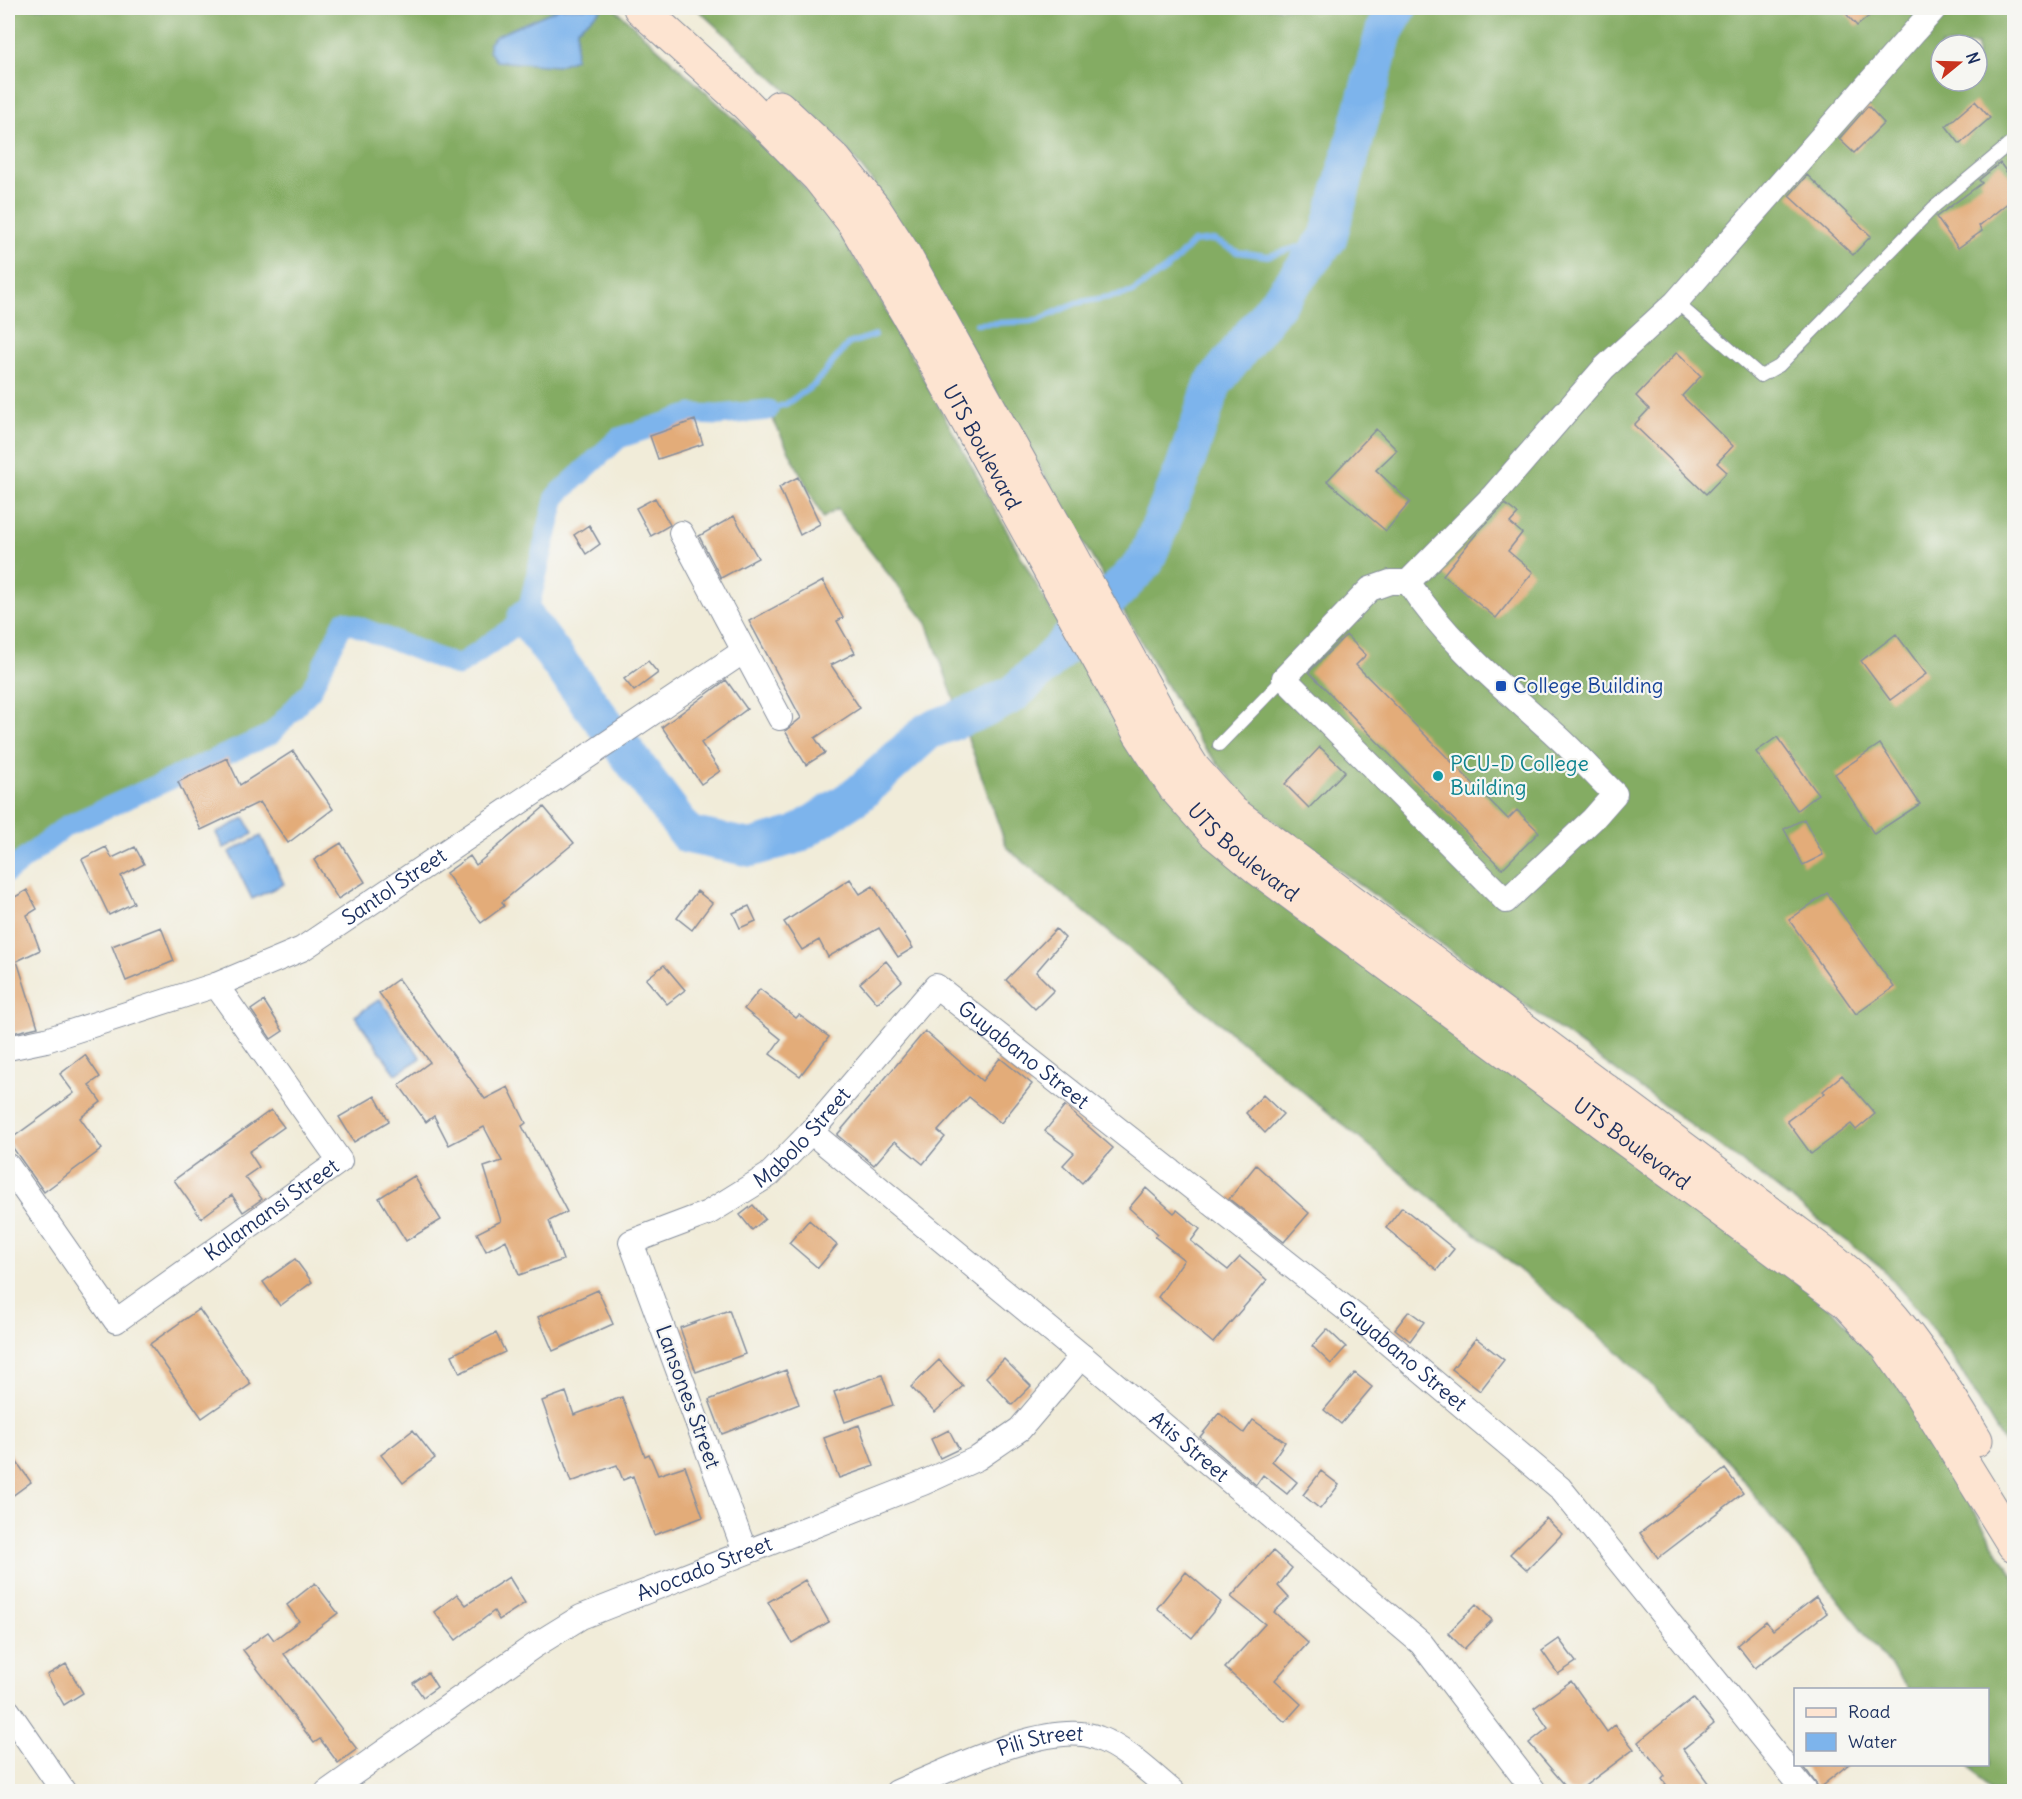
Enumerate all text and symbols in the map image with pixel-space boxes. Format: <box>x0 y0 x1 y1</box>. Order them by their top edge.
north arrow <box>1929 33 1989 93</box>
text: N <box>1962 50 1984 67</box>
street label: UTS Boulevard <box>937 380 1027 514</box>
place label: College Building <box>1513 672 1664 699</box>
marker: College Building <box>1494 679 1508 693</box>
place label: PCU-D College Building <box>1450 750 1589 801</box>
marker: PCU-D College Building <box>1431 769 1445 783</box>
street label: UTS Boulevard <box>1182 797 1304 907</box>
street label: Santol Street <box>337 842 451 931</box>
street label: Guyabano Street <box>953 994 1095 1115</box>
street label: Mabolo Street <box>749 1082 856 1194</box>
street label: UTS Boulevard <box>1568 1091 1696 1196</box>
street label: Kalamansi Street <box>198 1152 344 1267</box>
street label: Guyabano Street <box>1333 1294 1473 1417</box>
street label: Lansones Street <box>650 1321 727 1472</box>
street label: Atis Street <box>1144 1405 1235 1488</box>
street label: Avocado Street <box>633 1530 776 1607</box>
legend <box>1794 1688 1989 1766</box>
text: Road <box>1848 1700 1891 1723</box>
street label: Pili Street <box>993 1720 1085 1762</box>
text: Water <box>1848 1730 1898 1753</box>

